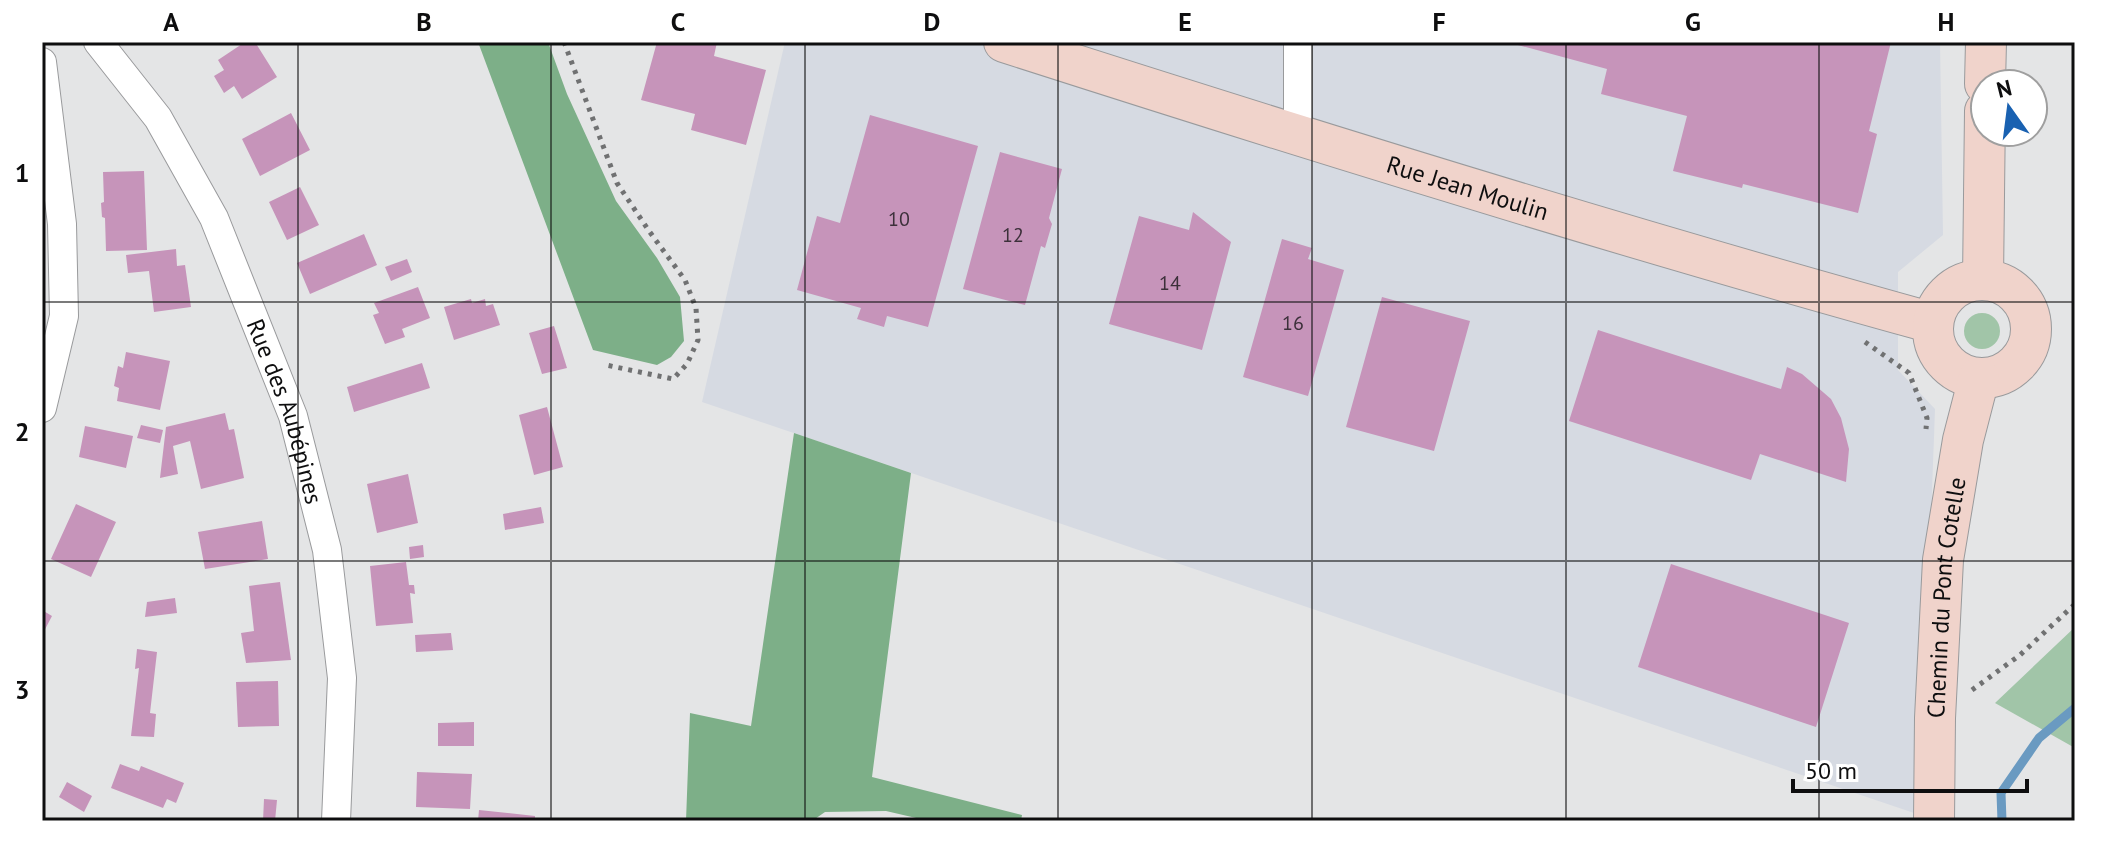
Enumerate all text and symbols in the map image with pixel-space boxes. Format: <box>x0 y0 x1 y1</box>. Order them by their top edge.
text: A <box>163 5 179 38</box>
text: B <box>416 5 432 38</box>
text: C <box>671 5 685 38</box>
text: D <box>924 5 940 38</box>
text: E <box>1178 5 1192 38</box>
text: F <box>1432 5 1446 38</box>
text: G <box>1685 5 1701 38</box>
text: H <box>1938 5 1954 38</box>
north arrow <box>1969 68 2049 148</box>
text: N <box>1994 73 2015 104</box>
street label: Rue Jean Moulin <box>1383 148 1552 227</box>
text: 1 <box>15 156 29 189</box>
house number: 10 <box>888 206 910 232</box>
house number: 12 <box>1002 222 1024 248</box>
house number: 14 <box>1159 270 1181 296</box>
house number: 16 <box>1282 310 1304 336</box>
street label: Rue des Aubépines <box>240 314 330 507</box>
text: 2 <box>15 415 29 448</box>
street label: Chemin du Pont Cotelle <box>1920 475 1972 719</box>
text: 3 <box>15 673 29 706</box>
scale bar <box>1793 743 2027 793</box>
text: 50 m <box>1805 755 1857 786</box>

